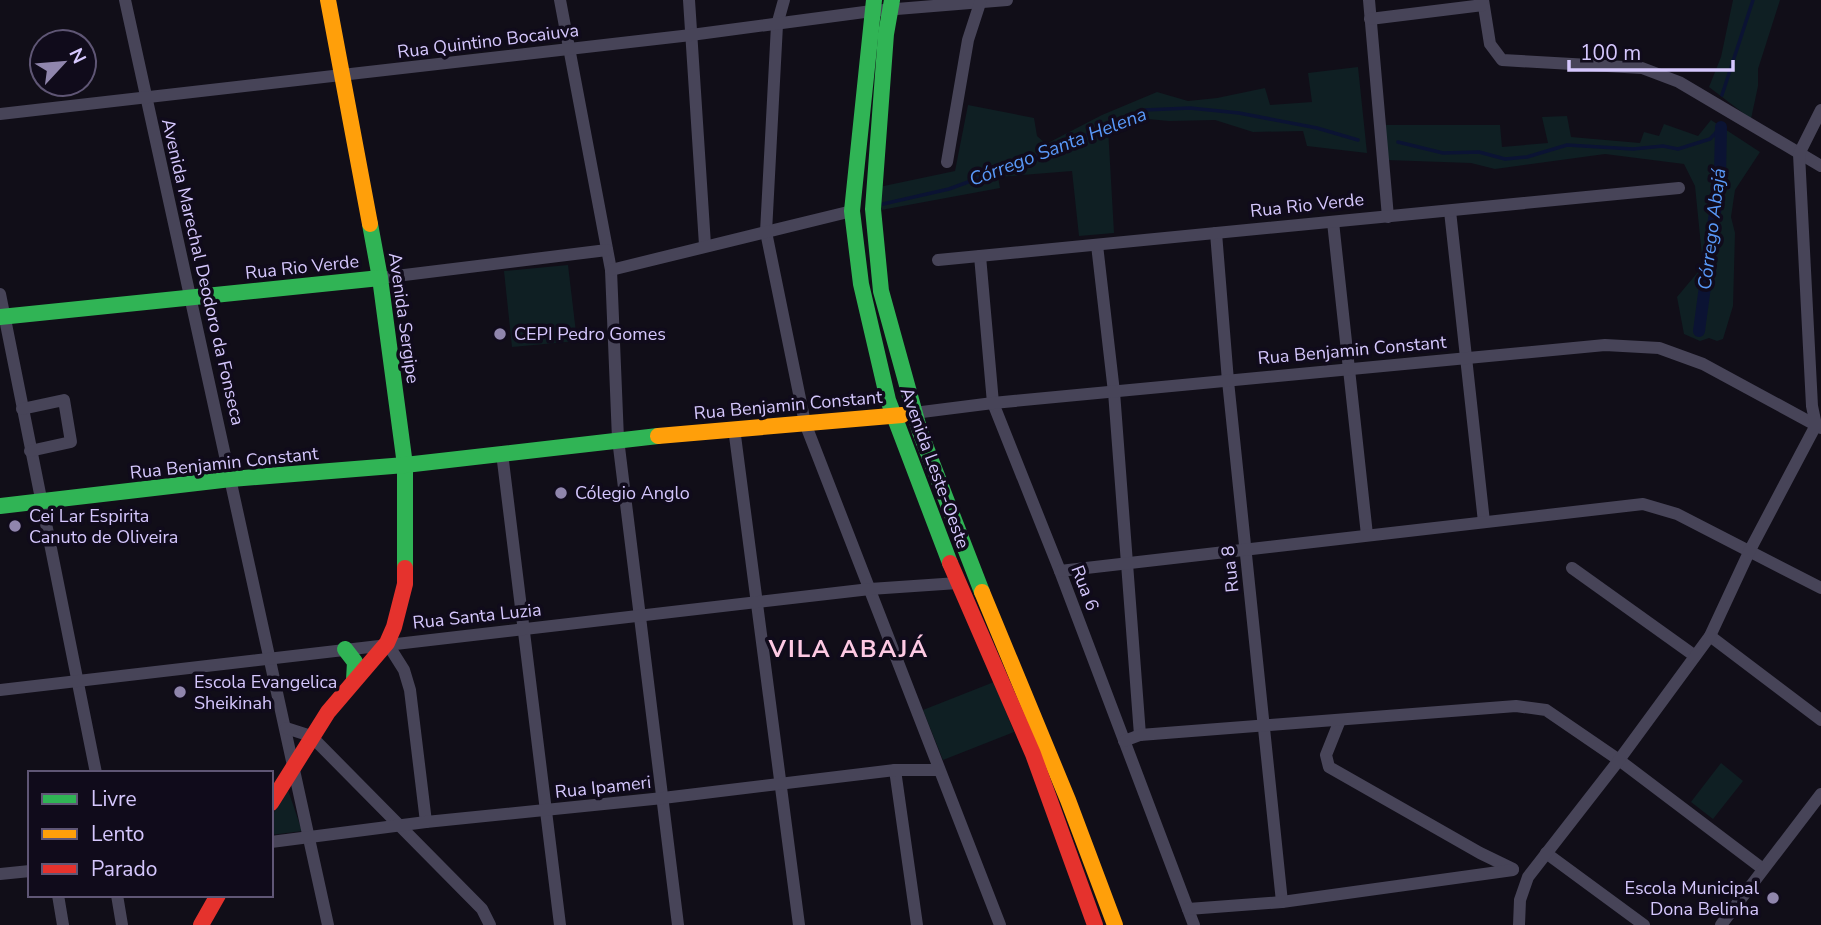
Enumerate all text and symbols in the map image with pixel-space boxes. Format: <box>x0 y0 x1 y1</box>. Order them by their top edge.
street label: Rua Quintino Bocaiuva <box>396 18 580 64</box>
north arrow <box>28 28 98 98</box>
scale bar <box>1569 28 1734 72</box>
text: 100 m <box>1580 39 1641 67</box>
text: N <box>63 44 92 68</box>
water label: Córrego Santa Helena <box>966 101 1150 193</box>
street label: Avenida Marechal Deodoro da Fonseca <box>156 116 250 428</box>
water label: Córrego Abajá <box>1692 167 1732 291</box>
street label: Rua Rio Verde <box>1249 187 1365 223</box>
street label: Rua Rio Verde <box>244 249 360 285</box>
street label: Avenida Sergipe <box>383 251 425 385</box>
place label: CEPI Pedro Gomes <box>514 322 666 346</box>
marker: CEPI Pedro Gomes <box>492 326 508 342</box>
street label: Rua Benjamin Constant <box>1257 330 1448 370</box>
street label: Avenida Leste-Oeste <box>895 384 975 552</box>
street label: Rua Benjamin Constant <box>693 385 884 425</box>
street label: Rua Benjamin Constant <box>129 441 320 485</box>
place label: Cólegio Anglo <box>575 481 690 505</box>
marker: Cólegio Anglo <box>553 485 569 501</box>
place label: Cei Lar Espirita Canuto de Oliveira <box>29 504 178 549</box>
marker: Cei Lar Espirita Canuto de Oliveira <box>7 518 23 534</box>
street label: Rua 8 <box>1216 544 1244 594</box>
street label: Rua 6 <box>1065 562 1105 614</box>
street label: Rua Santa Luzia <box>411 597 543 635</box>
district label: VILA ABAJÁ <box>768 633 929 665</box>
place label: Escola Evangelica Sheikinah <box>194 670 337 715</box>
marker: Escola Evangelica Sheikinah <box>172 684 188 700</box>
street label: Rua Ipameri <box>554 770 652 804</box>
legend <box>28 771 273 897</box>
text: Livre <box>91 785 137 813</box>
text: Lento <box>91 820 144 848</box>
text: Parado <box>91 855 157 883</box>
place label: Escola Municipal Dona Belinha <box>1625 876 1760 921</box>
marker: Escola Municipal Dona Belinha <box>1765 890 1781 906</box>

